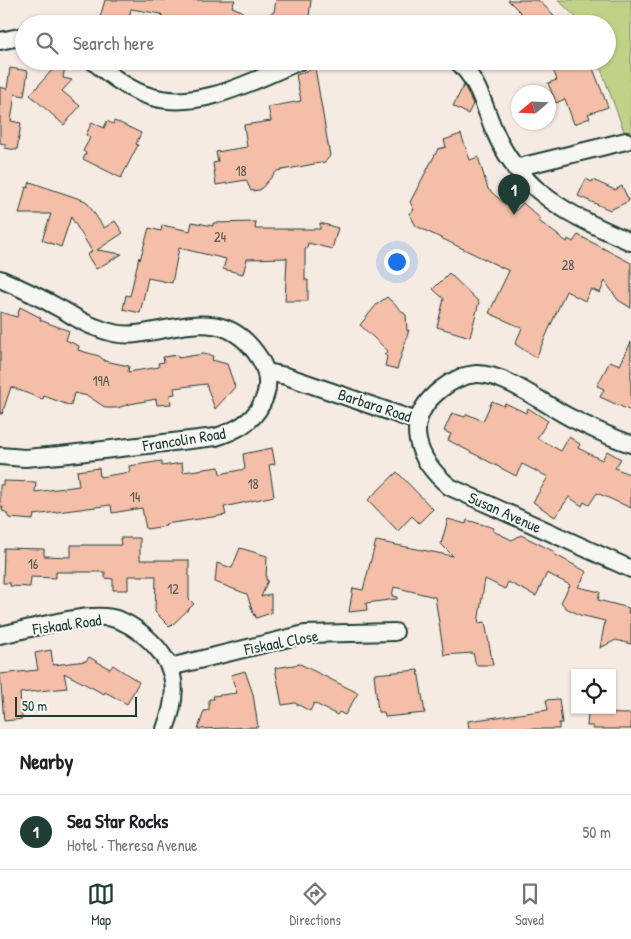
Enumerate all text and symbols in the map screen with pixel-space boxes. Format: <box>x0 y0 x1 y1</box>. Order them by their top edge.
search box <box>15 15 616 70</box>
icon: search <box>33 29 61 57</box>
text: Search here <box>73 30 154 56</box>
north arrow <box>511 85 556 130</box>
house number: 18 <box>235 161 247 180</box>
pin: 1 <box>498 174 530 215</box>
house number: 24 <box>214 227 226 246</box>
your location <box>384 249 410 275</box>
house number: 28 <box>562 255 574 274</box>
house number: 19A <box>92 371 110 390</box>
street label: Barbara Road <box>336 383 414 427</box>
street label: Francolin Road <box>140 422 227 457</box>
house number: 18 <box>247 474 259 493</box>
street label: Susan Avenue <box>465 486 546 538</box>
house number: 14 <box>130 487 140 506</box>
house number: 16 <box>28 554 39 573</box>
house number: 12 <box>167 579 179 598</box>
street label: Fiskaal Road <box>30 608 103 640</box>
street label: Fiskaal Close <box>241 624 320 660</box>
map controls <box>571 669 616 714</box>
button: locate <box>571 669 616 714</box>
scale bar <box>15 694 138 717</box>
text: 50 m <box>22 696 47 715</box>
text: Nearby <box>20 747 73 776</box>
text: Sea Star Rocks <box>67 808 168 834</box>
text: 1 <box>33 821 39 843</box>
text: 50 m <box>583 821 611 843</box>
text: Hotel · Theresa Avenue <box>67 834 197 856</box>
tab: Map <box>87 880 115 929</box>
tab: Directions <box>289 880 341 929</box>
tab: Saved <box>515 880 544 929</box>

